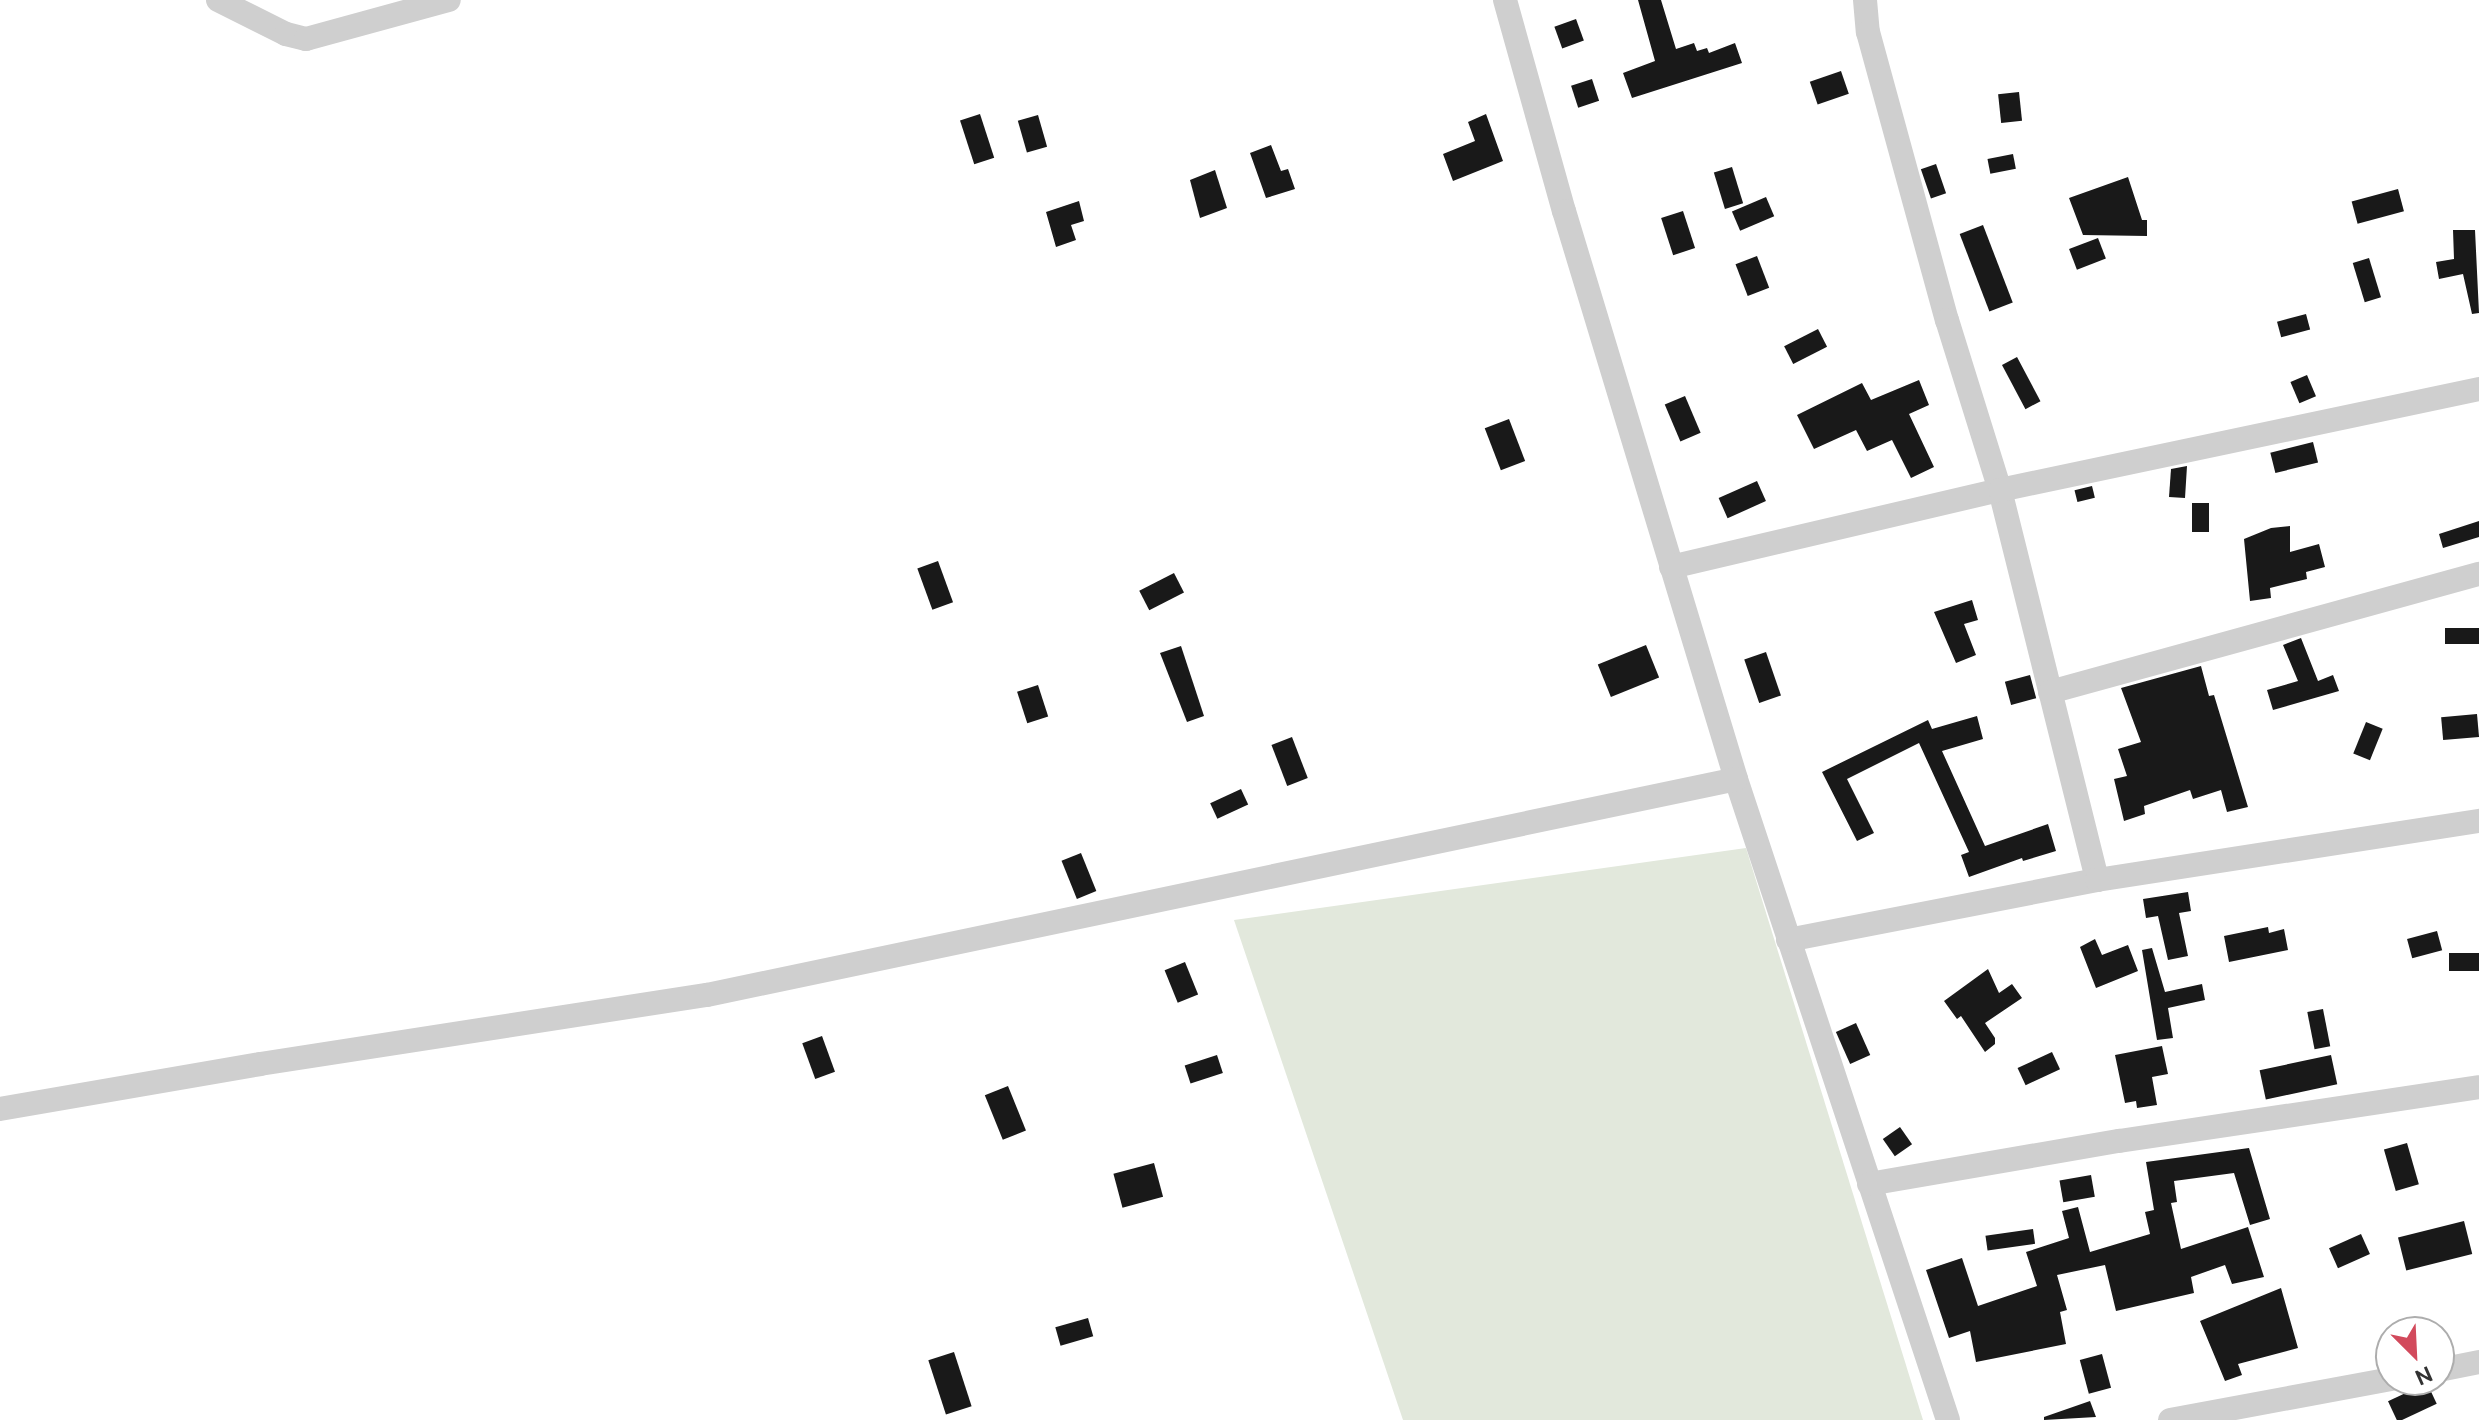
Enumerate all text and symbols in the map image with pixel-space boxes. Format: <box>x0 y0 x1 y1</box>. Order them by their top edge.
north arrow <box>2375 1316 2455 1396</box>
text: N <box>2412 1362 2437 1391</box>

